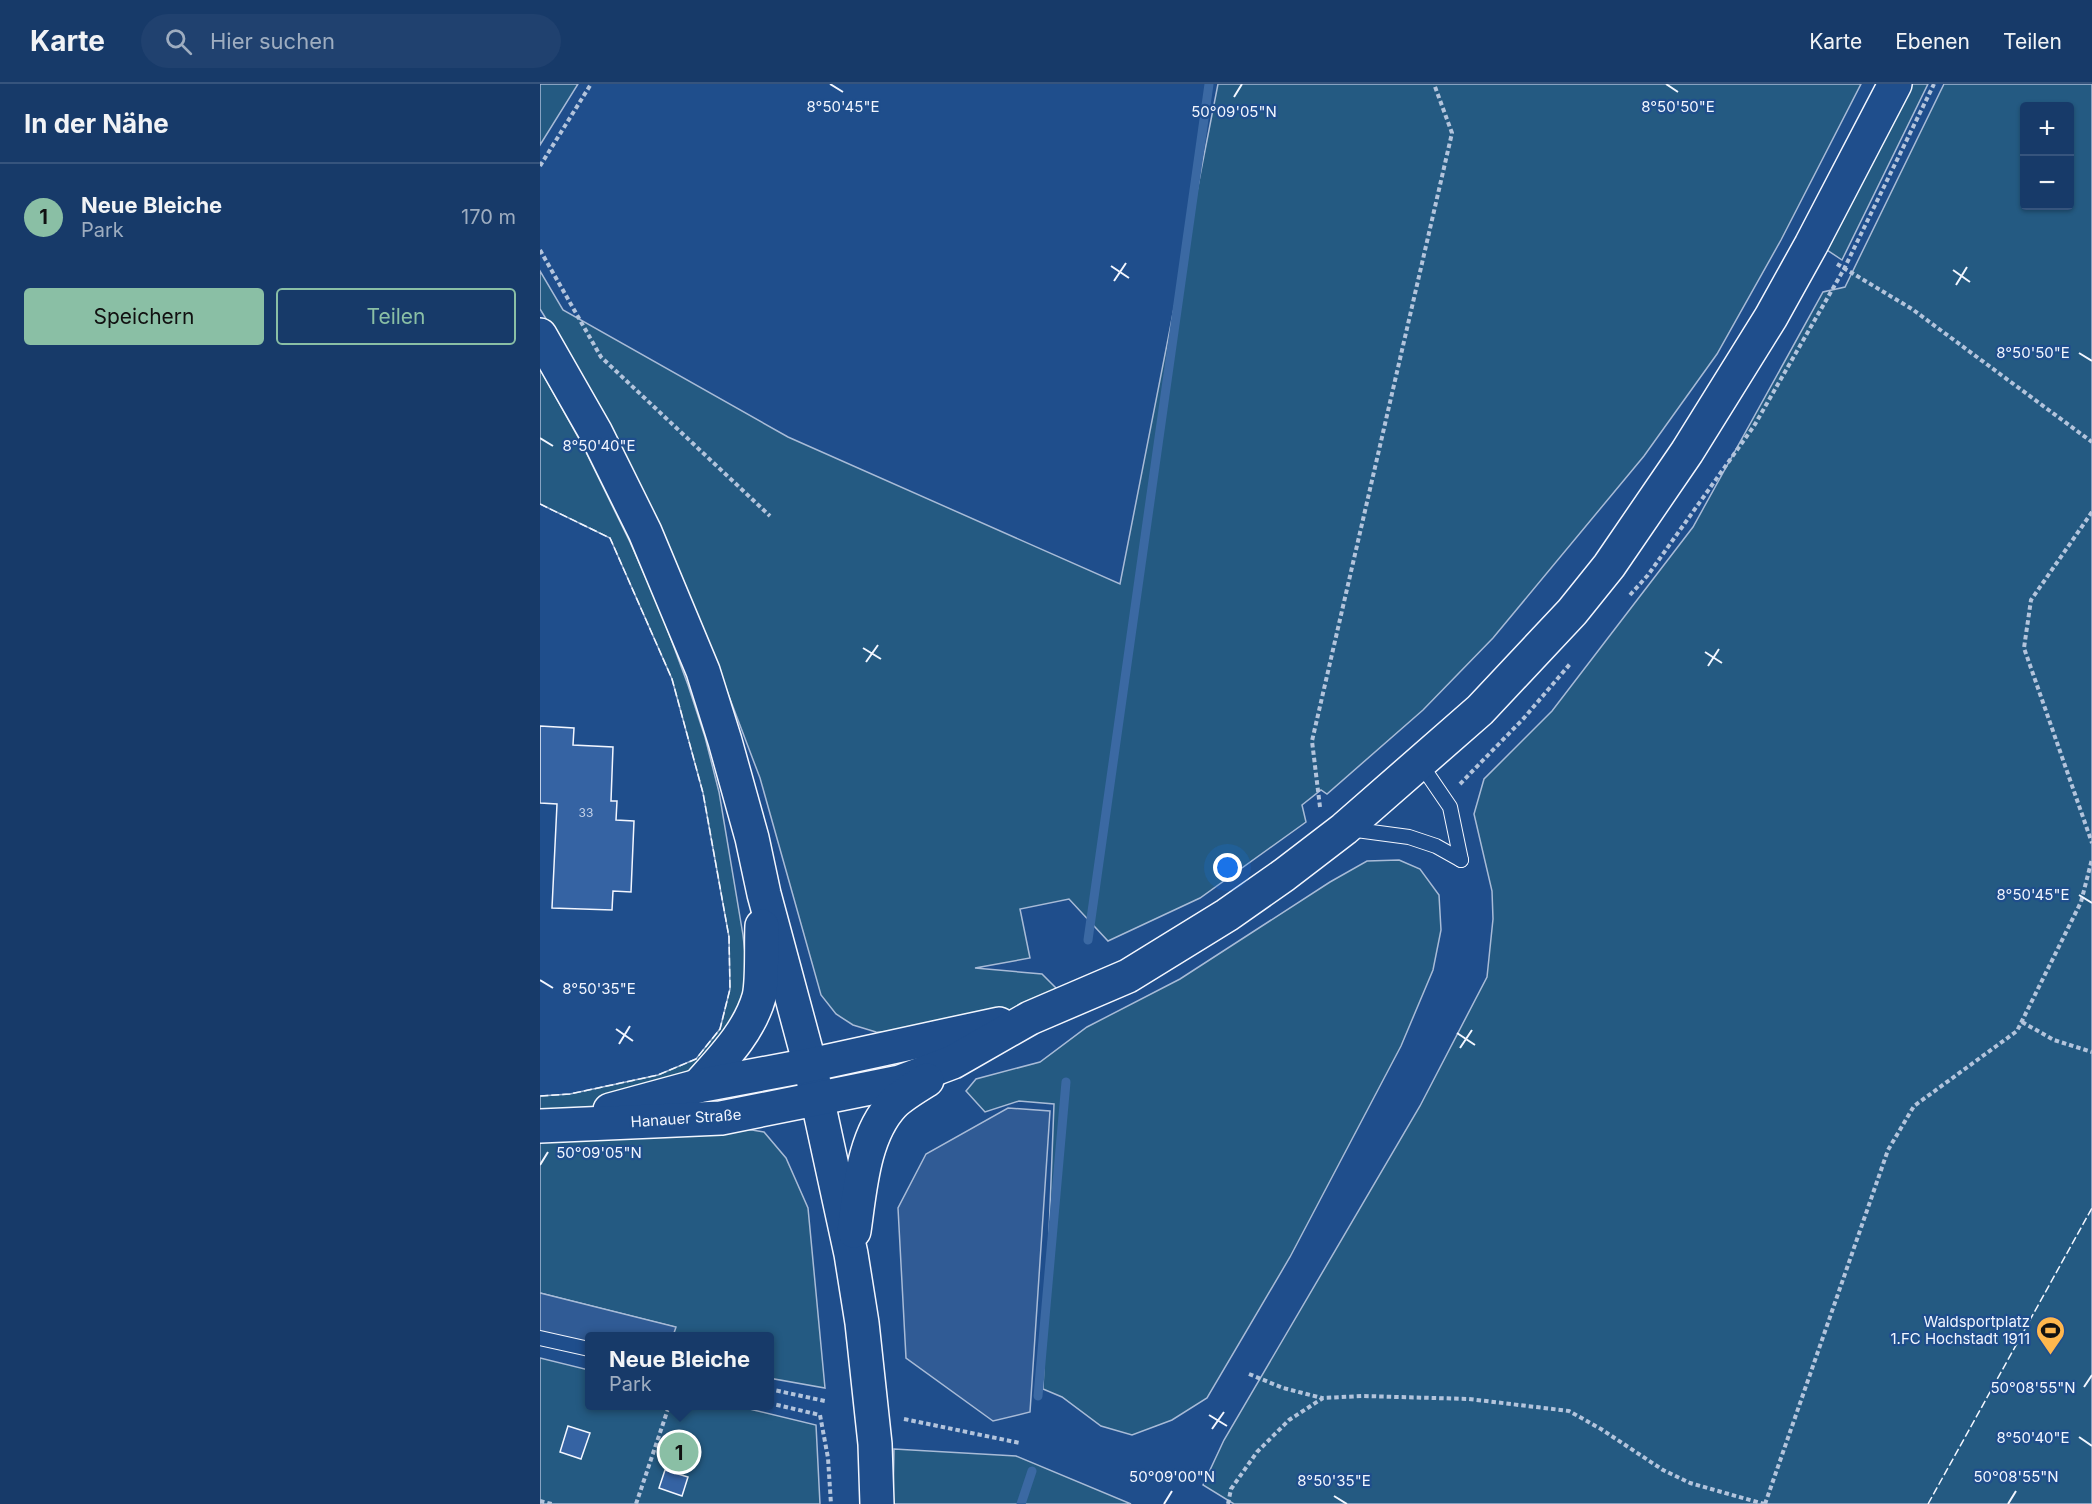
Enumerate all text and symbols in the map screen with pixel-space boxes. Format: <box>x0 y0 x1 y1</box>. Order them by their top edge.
search box <box>141 14 561 68</box>
text: Karte <box>30 24 105 58</box>
icon: search <box>162 25 195 58</box>
text: Hier suchen <box>210 28 335 54</box>
text: Karte <box>1809 29 1862 54</box>
text: Ebenen <box>1895 29 1970 54</box>
text: Teilen <box>2003 29 2062 54</box>
text: 8°50'45"E <box>807 97 879 116</box>
text: 8°50'50"E <box>1641 97 1715 116</box>
text: 50°09'05"N <box>1191 102 1277 121</box>
map controls <box>2020 102 2074 210</box>
button: + <box>2020 102 2074 156</box>
text: In der Nähe <box>24 108 169 139</box>
button: − <box>2020 156 2074 210</box>
text: Neue Bleiche <box>81 192 222 218</box>
text: 1 <box>39 205 48 229</box>
text: 170 m <box>461 205 516 229</box>
text: Park <box>81 218 124 242</box>
button: Speichern <box>24 288 264 345</box>
button: Teilen <box>276 288 516 345</box>
text: 8°50'50"E <box>1996 343 2070 362</box>
text: 8°50'40"E <box>562 436 636 455</box>
house number: 33 <box>579 805 593 820</box>
your location <box>1213 853 1242 882</box>
text: 8°50'45"E <box>1997 885 2069 904</box>
text: 8°50'35"E <box>562 979 636 998</box>
street label: Hanauer Straße <box>630 1105 742 1131</box>
text: 50°09'05"N <box>556 1143 642 1162</box>
place label: Waldsportplatz 1.FC Hochstadt 1911 <box>1891 1312 2030 1348</box>
sports icon: Waldsportplatz 1.FC Hochstadt 1911 <box>2035 1314 2067 1356</box>
popup <box>585 1332 774 1410</box>
text: Neue Bleiche <box>609 1346 750 1372</box>
text: Park <box>609 1372 652 1396</box>
text: 50°08'55"N <box>1990 1378 2076 1397</box>
text: 8°50'40"E <box>1996 1428 2070 1447</box>
pin: 1 <box>660 1430 698 1474</box>
text: 50°09'00"N <box>1129 1467 1215 1486</box>
text: 50°08'55"N <box>1973 1467 2059 1486</box>
text: 8°50'35"E <box>1297 1471 1371 1490</box>

